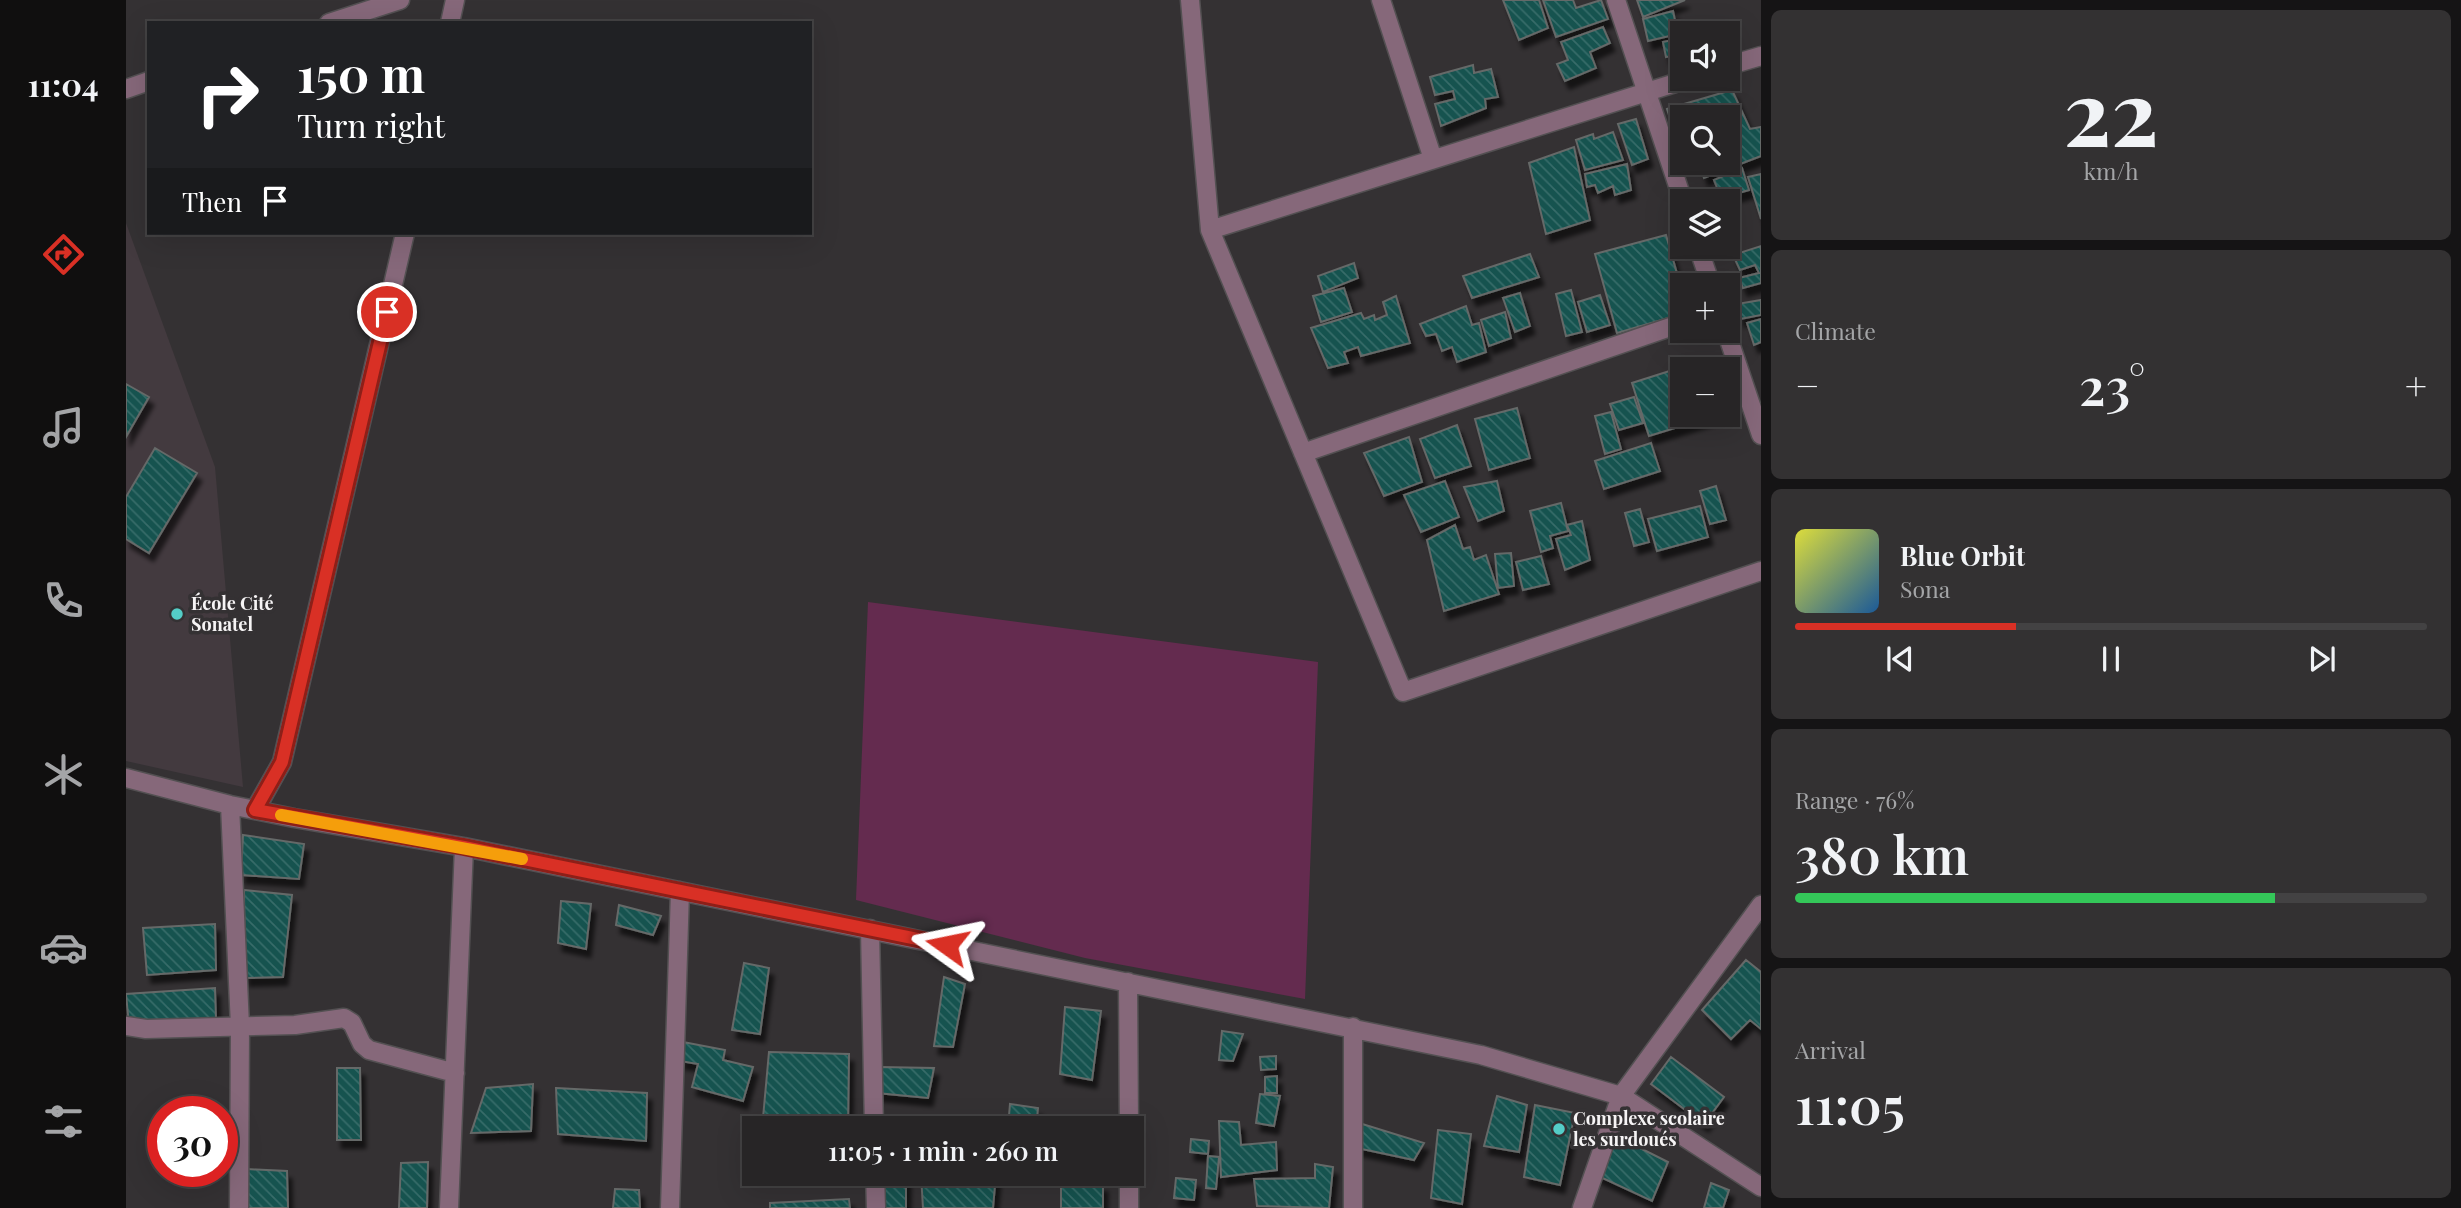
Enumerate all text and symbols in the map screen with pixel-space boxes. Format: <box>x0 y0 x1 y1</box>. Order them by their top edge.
map controls <box>1670 21 1740 427</box>
button: sound <box>1670 21 1740 91</box>
text: 150 m <box>297 40 425 105</box>
icon: right <box>182 49 273 140</box>
text: 22 <box>2063 49 2159 170</box>
text: 11:04 <box>27 62 99 105</box>
text: Turn right <box>297 103 445 146</box>
button: search <box>1670 105 1740 175</box>
text: km/h <box>2083 155 2139 186</box>
icon: arrive <box>256 182 294 220</box>
text: Then <box>182 184 242 219</box>
button: layers <box>1670 189 1740 259</box>
icon: directions <box>39 230 88 279</box>
button: + <box>1670 273 1740 343</box>
pin <box>357 282 417 342</box>
icon: arrive <box>368 293 406 331</box>
text: Climate <box>1795 315 1876 346</box>
text: 23° <box>2079 350 2145 419</box>
button: − <box>1670 357 1740 427</box>
text: − <box>1795 359 1820 410</box>
text: + <box>2405 359 2427 410</box>
icon: music <box>39 403 88 452</box>
text: Blue Orbit <box>1900 538 2025 573</box>
text: Sona <box>1900 573 1950 604</box>
icon: phone <box>39 576 88 625</box>
place label: École Cité Sonatel <box>191 591 274 636</box>
marker: École Cité Sonatel <box>169 606 185 622</box>
icon: previous <box>1881 640 1919 678</box>
icon: pause <box>2092 640 2130 678</box>
icon: next <box>2303 640 2341 678</box>
icon: climate <box>39 750 88 799</box>
text: Range · 76% <box>1795 784 1914 815</box>
text: 380 km <box>1795 819 1969 888</box>
position arrow <box>910 908 984 982</box>
icon: car <box>39 923 88 972</box>
text: Arrival <box>1795 1034 1866 1065</box>
text: 11:05 <box>1795 1069 1905 1138</box>
speed limit sign: 30 <box>147 1096 238 1187</box>
icon: filters <box>39 1097 88 1146</box>
place label: Complexe scolaire les surdoués <box>1573 1106 1725 1151</box>
marker: Complexe scolaire les surdoués <box>1551 1121 1567 1137</box>
text: 11:05 · 1 min · 260 m <box>828 1133 1058 1168</box>

